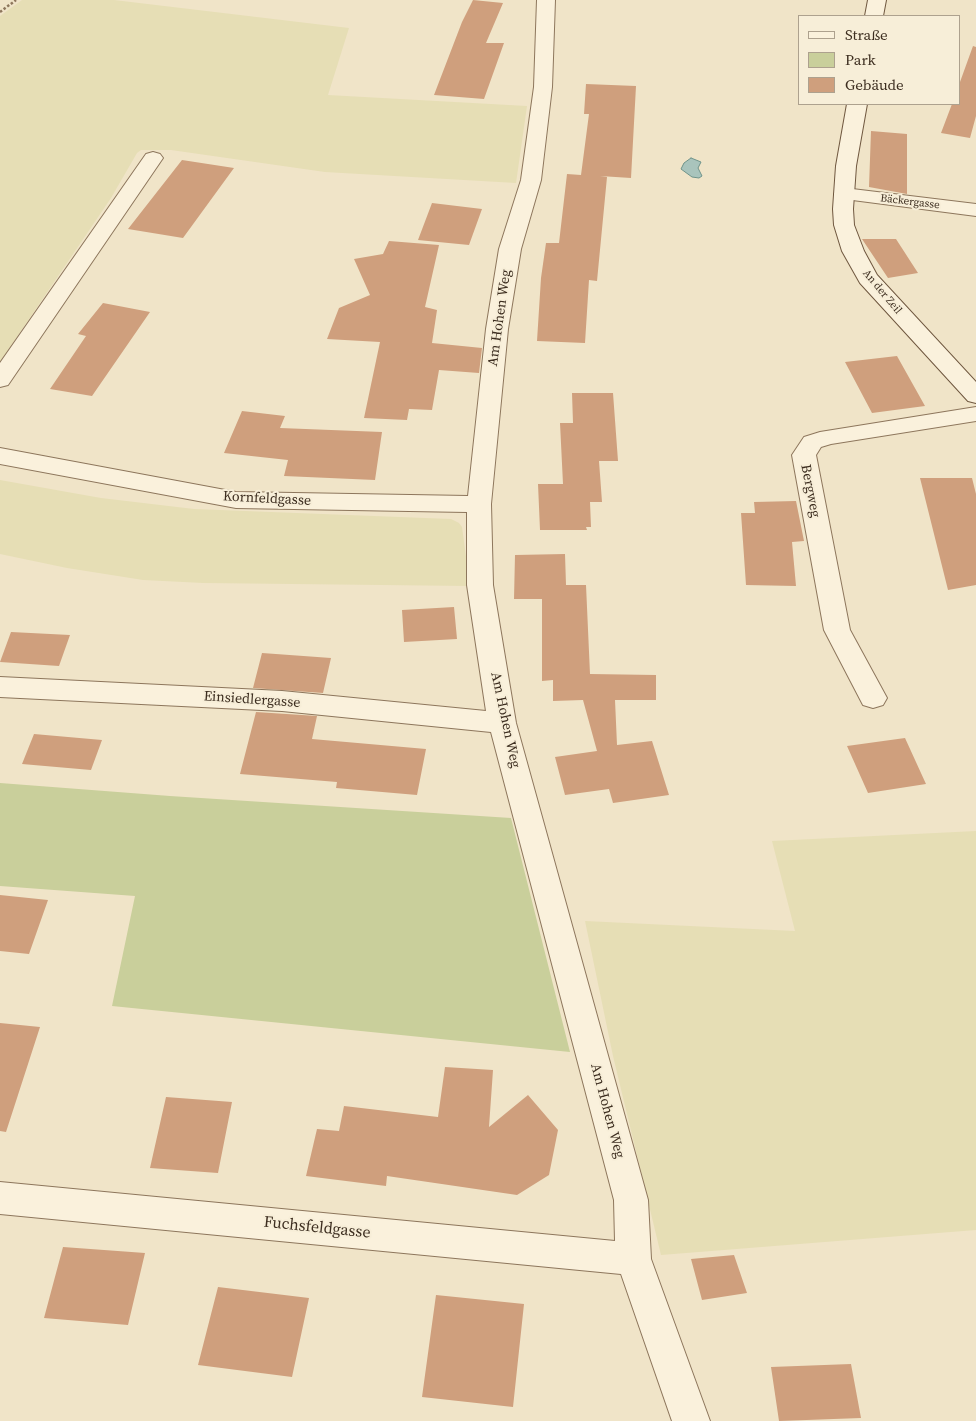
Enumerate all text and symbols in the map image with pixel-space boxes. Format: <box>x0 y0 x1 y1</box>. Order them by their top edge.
legend <box>798 15 961 105</box>
text: Straße <box>845 24 888 45</box>
text: Park <box>845 49 876 70</box>
text: Gebäude <box>845 74 904 95</box>
street label: Bäckergasse <box>879 192 941 212</box>
street label: An der Zeil <box>860 267 904 317</box>
street label: Am Hohen Weg <box>485 268 515 368</box>
street label: Bergweg <box>797 463 823 519</box>
street label: Kornfeldgasse <box>222 488 312 510</box>
street label: Am Hohen Weg <box>487 671 523 769</box>
street label: Einsiedlergasse <box>203 688 301 712</box>
street label: Am Hohen Weg <box>586 1062 628 1160</box>
street label: Fuchsfeldgasse <box>263 1213 371 1243</box>

